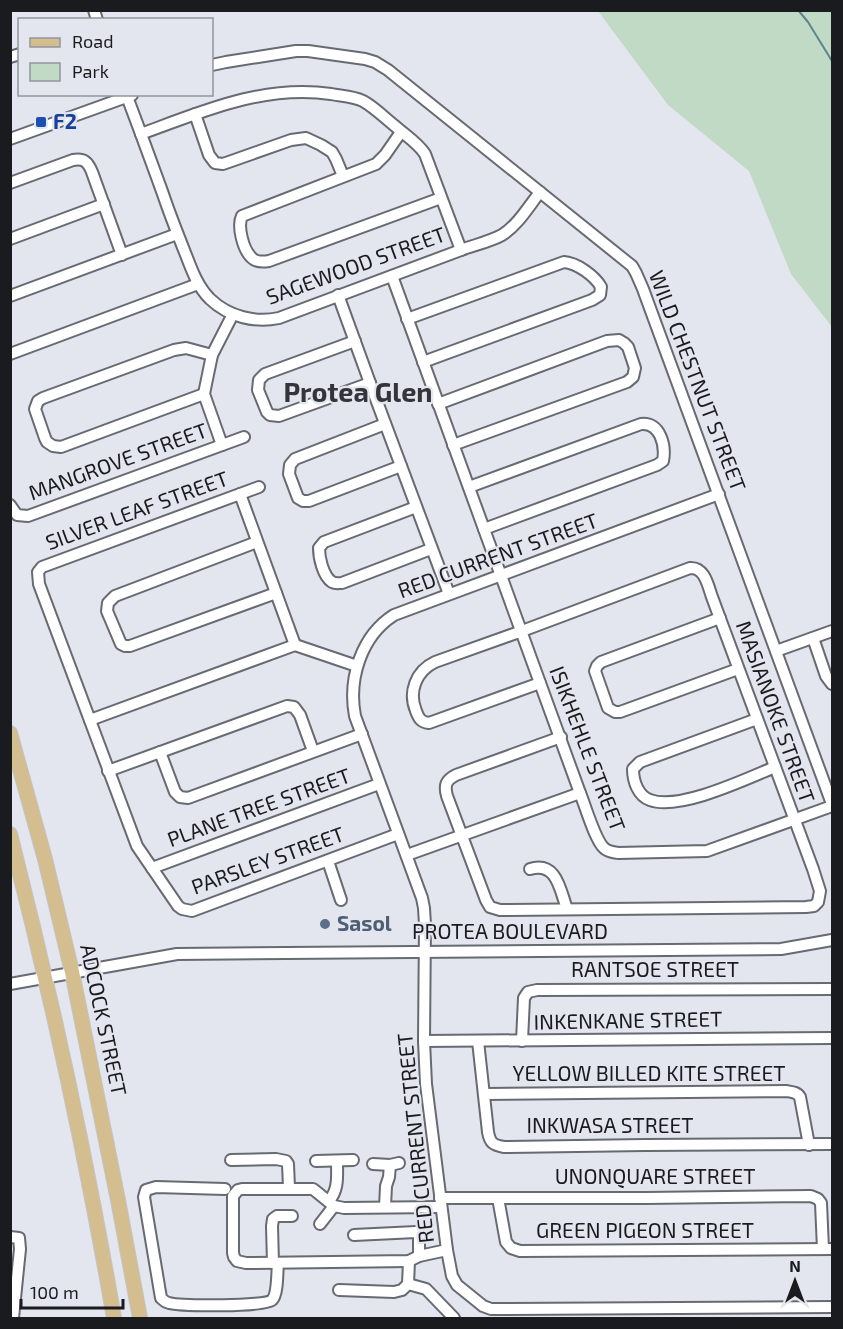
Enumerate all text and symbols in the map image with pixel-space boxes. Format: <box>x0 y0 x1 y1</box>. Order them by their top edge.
legend <box>18 18 213 96</box>
text: Road <box>72 30 113 52</box>
text: Park <box>72 60 109 82</box>
place label: F2 <box>53 108 77 133</box>
marker: F2 <box>34 115 48 129</box>
street label: SAGEWOOD STREET <box>262 221 449 309</box>
street label: WILD CHESTNUT STREET <box>645 267 752 494</box>
district label: Protea Glen <box>283 375 433 407</box>
street label: MANGROVE STREET <box>25 417 210 505</box>
street label: SILVER LEAF STREET <box>42 465 231 554</box>
street label: RED CURRENT STREET <box>394 507 601 602</box>
street label: MASIANOKE STREET <box>732 617 821 806</box>
street label: ISIKHEHLE STREET <box>545 662 631 835</box>
street label: PLANE TREE STREET <box>163 762 353 851</box>
street label: PARSLEY STREET <box>188 820 347 899</box>
place label: Sasol <box>337 910 392 935</box>
marker: Sasol <box>318 917 332 931</box>
street label: PROTEA BOULEVARD <box>412 918 608 943</box>
street label: ADCOCK STREET <box>76 942 133 1098</box>
street label: RANTSOE STREET <box>571 956 739 981</box>
street label: INKENKANE STREET <box>533 1005 722 1034</box>
street label: RED CURRENT STREET <box>391 1032 438 1244</box>
street label: YELLOW BILLED KITE STREET <box>513 1060 785 1085</box>
street label: INKWASA STREET <box>527 1112 693 1137</box>
street label: UNONQUARE STREET <box>555 1163 755 1189</box>
street label: GREEN PIGEON STREET <box>536 1217 754 1242</box>
north arrow <box>765 1251 825 1311</box>
text: N <box>789 1256 801 1275</box>
scale bar <box>21 1272 123 1310</box>
text: 100 m <box>30 1281 79 1303</box>

